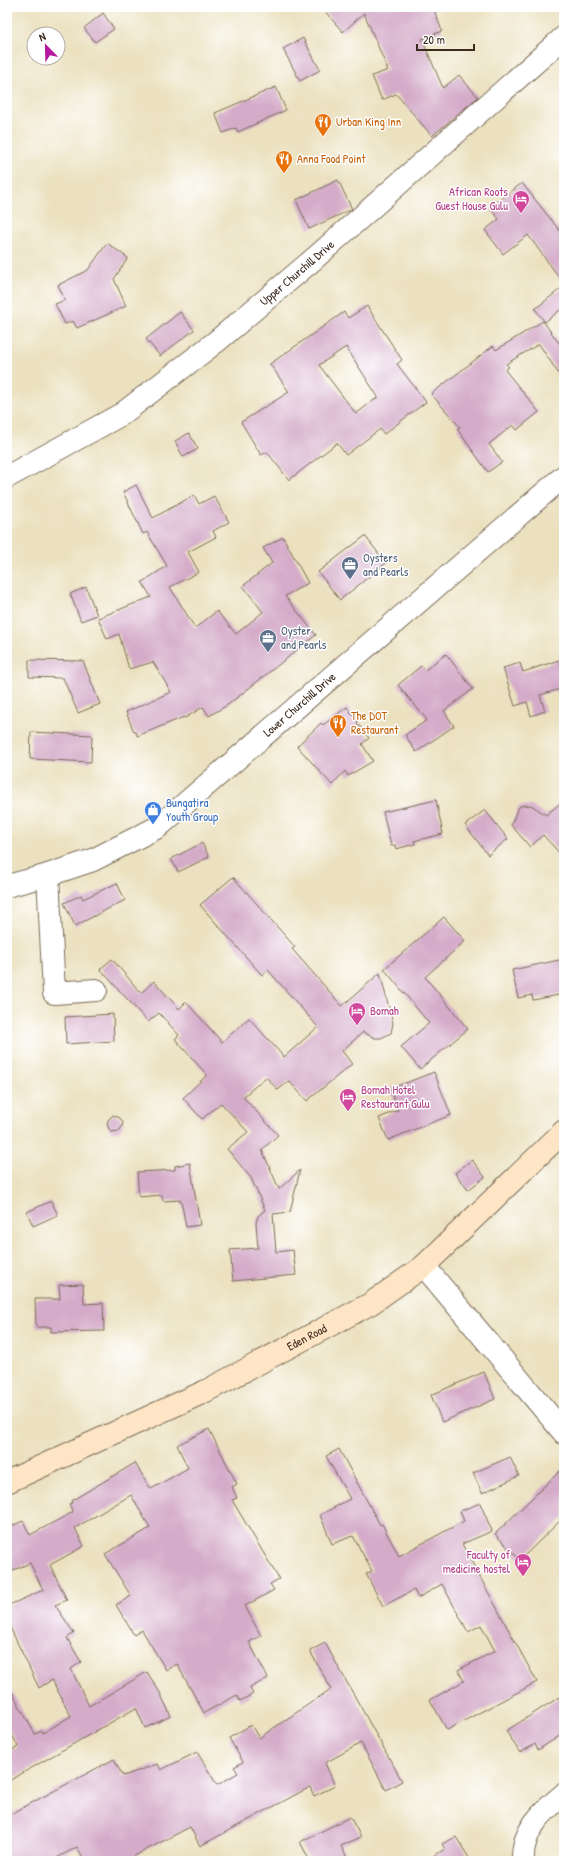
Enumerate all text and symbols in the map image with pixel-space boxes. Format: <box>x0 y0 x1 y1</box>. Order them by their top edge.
north arrow <box>26 26 66 66</box>
scale bar <box>417 26 474 52</box>
text: N <box>37 29 48 44</box>
text: 20 m <box>423 31 445 48</box>
restaurant icon: Urban King Inn <box>313 112 333 137</box>
place label: Urban King Inn <box>336 113 401 130</box>
restaurant icon: Anna Food Point <box>274 149 294 174</box>
place label: Anna Food Point <box>297 150 367 167</box>
place label: African Roots Guest House Gulu <box>435 183 508 214</box>
hotel icon: African Roots Guest House Gulu <box>511 189 531 214</box>
street label: Upper Churchill Drive <box>256 236 338 309</box>
place label: Oysters and Pearls <box>363 549 409 580</box>
office icon: Oysters and Pearls <box>340 555 360 580</box>
place label: Oyster and Pearls <box>281 622 327 653</box>
office icon: Oyster and Pearls <box>258 628 278 653</box>
street label: Lower Churchill Drive <box>259 668 339 740</box>
place label: The DOT Restaurant <box>351 707 399 738</box>
restaurant icon: The DOT Restaurant <box>328 713 348 738</box>
place label: Bungatira Youth Group <box>166 794 218 825</box>
shop icon: Bungatira Youth Group <box>143 800 163 825</box>
hotel icon: Bomah <box>347 1001 367 1026</box>
place label: Bomah <box>370 1002 399 1019</box>
place label: Bomah Hotel Restaurant Gulu <box>361 1081 430 1112</box>
hotel icon: Bomah Hotel Restaurant Gulu <box>338 1087 358 1112</box>
street label: Eden Road <box>284 1319 330 1355</box>
place label: Faculty of medicine hostel <box>443 1546 511 1577</box>
hotel icon: Faculty of medicine hostel <box>513 1552 533 1577</box>

